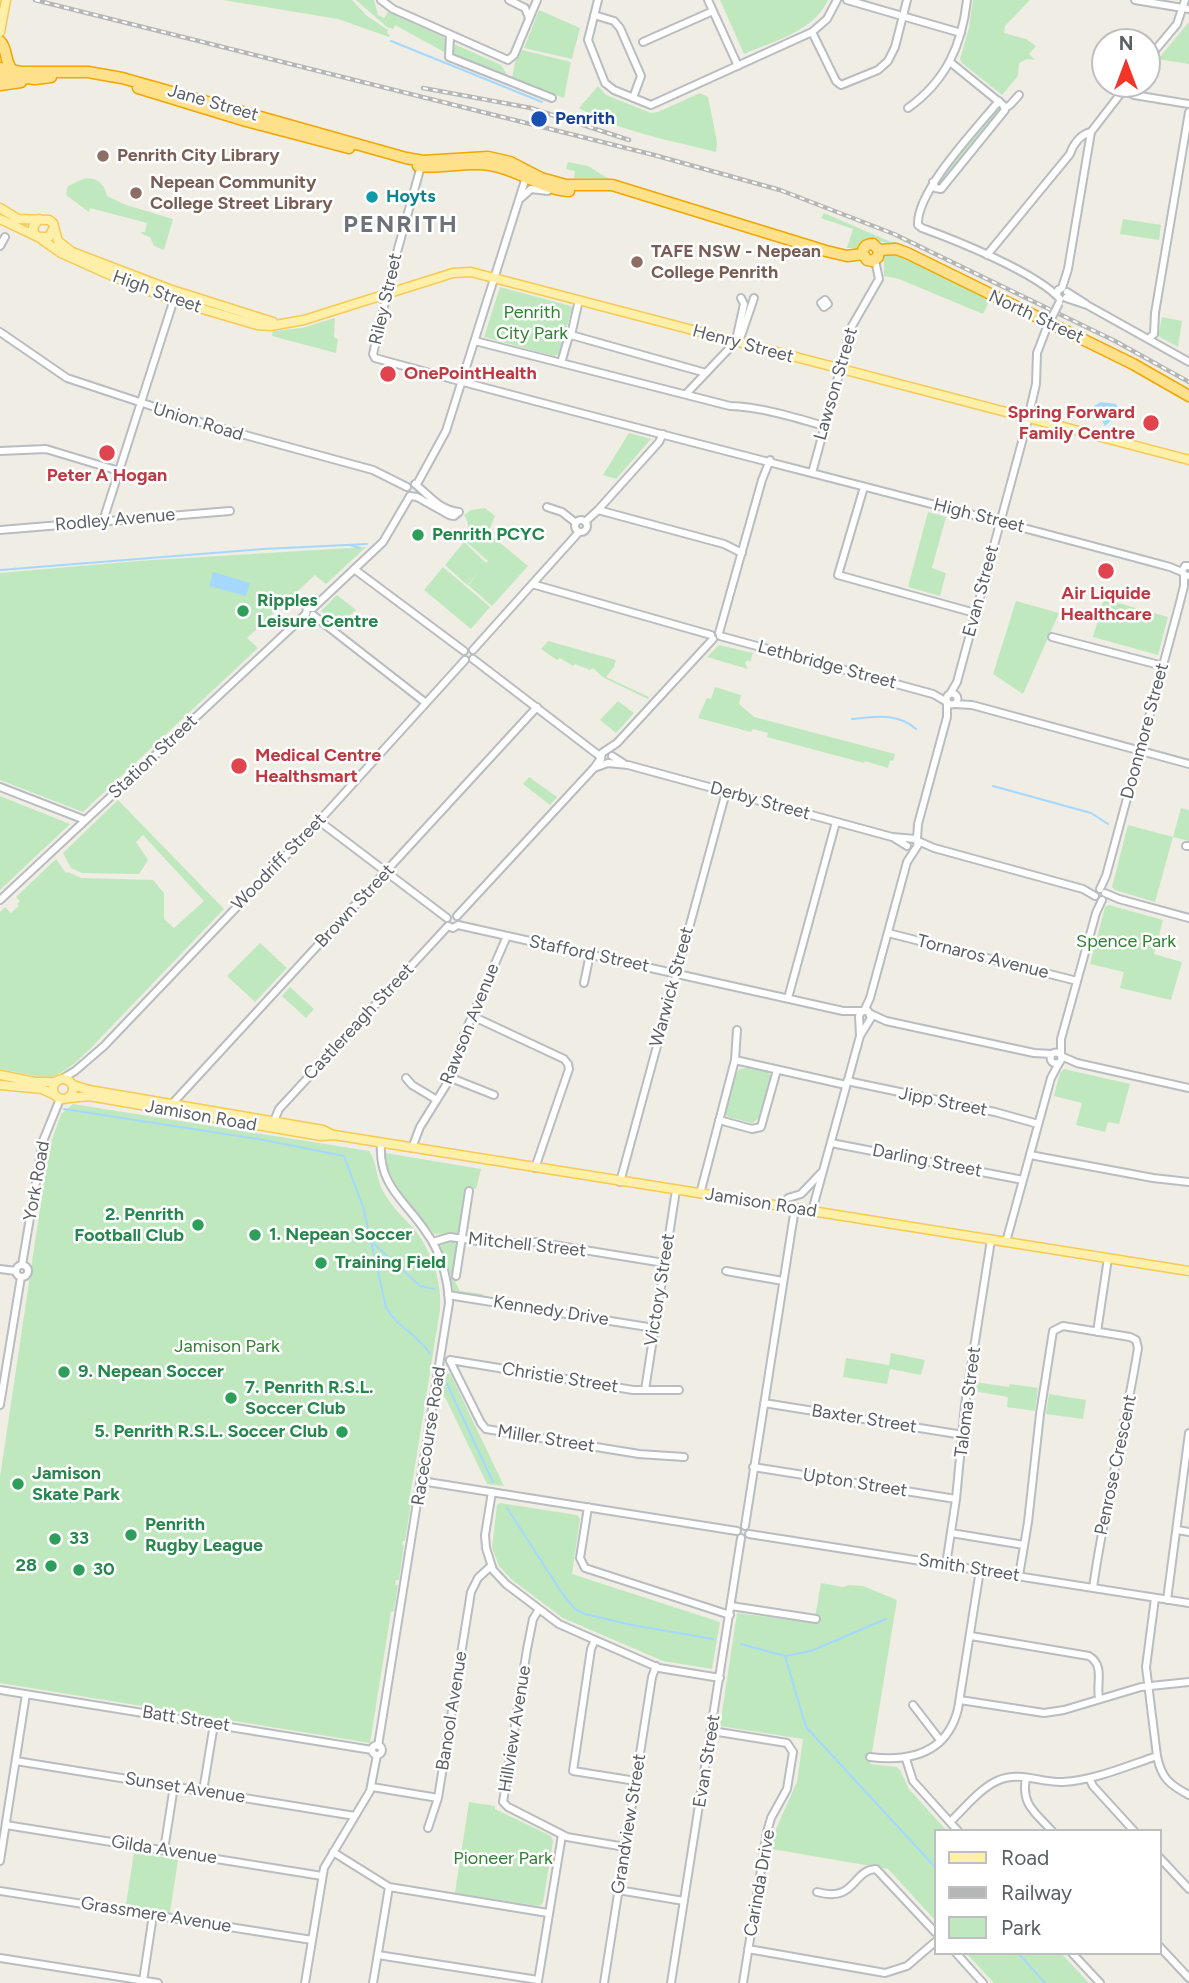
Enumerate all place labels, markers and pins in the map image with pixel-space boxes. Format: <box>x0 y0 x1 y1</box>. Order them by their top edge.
place label: Penrith <box>555 108 615 130</box>
marker: Penrith <box>529 109 549 129</box>
place label: Penrith City Library <box>117 145 280 167</box>
marker: Penrith City Library <box>95 148 111 164</box>
place label: Nepean Community College Street Library <box>150 172 333 214</box>
marker: Nepean Community College Street Library <box>128 185 144 201</box>
place label: Hoyts <box>386 186 436 208</box>
marker: Hoyts <box>364 189 380 205</box>
place label: TAFE NSW - Nepean College Penrith <box>651 241 821 284</box>
marker: TAFE NSW - Nepean College Penrith <box>629 254 645 270</box>
place label: OnePointHealth <box>404 363 537 385</box>
marker: OnePointHealth <box>378 364 398 384</box>
place label: Spring Forward Family Centre <box>1007 402 1135 444</box>
marker: Spring Forward Family Centre <box>1141 413 1161 433</box>
marker: Peter A Hogan <box>97 443 117 463</box>
place label: Peter A Hogan <box>47 465 167 487</box>
place label: Penrith PCYC <box>432 524 545 546</box>
marker: Penrith PCYC <box>410 527 426 543</box>
marker: Air Liquide Healthcare <box>1096 561 1116 581</box>
place label: Air Liquide Healthcare <box>1060 583 1152 626</box>
place label: Ripples Leisure Centre <box>257 590 378 632</box>
marker: Ripples Leisure Centre <box>235 603 251 619</box>
place label: Medical Centre Healthsmart <box>255 745 381 788</box>
marker: Medical Centre Healthsmart <box>229 756 249 776</box>
place label: 2. Penrith Football Club <box>74 1204 184 1246</box>
marker: 2. Penrith Football Club <box>190 1217 206 1233</box>
place label: 1. Nepean Soccer <box>269 1224 412 1246</box>
marker: 1. Nepean Soccer <box>247 1227 263 1243</box>
place label: Training Field <box>335 1252 446 1274</box>
marker: Training Field <box>313 1255 329 1271</box>
place label: 9. Nepean Soccer <box>78 1361 224 1383</box>
marker: 9. Nepean Soccer <box>56 1364 72 1380</box>
place label: 7. Penrith R.S.L. Soccer Club <box>245 1377 374 1420</box>
marker: 7. Penrith R.S.L. Soccer Club <box>223 1390 239 1406</box>
place label: 5. Penrith R.S.L. Soccer Club <box>94 1421 328 1443</box>
marker: 5. Penrith R.S.L. Soccer Club <box>334 1424 350 1440</box>
place label: Jamison Skate Park <box>32 1463 120 1506</box>
marker: Jamison Skate Park <box>10 1476 26 1492</box>
place label: Penrith Rugby League <box>145 1514 263 1556</box>
marker: Penrith Rugby League <box>123 1527 139 1543</box>
place label: 33 <box>69 1528 89 1550</box>
marker: 33 <box>47 1531 63 1547</box>
place label: 28 <box>16 1555 37 1577</box>
marker: 28 <box>43 1558 59 1574</box>
place label: 30 <box>93 1559 115 1581</box>
marker: 30 <box>71 1562 87 1578</box>

